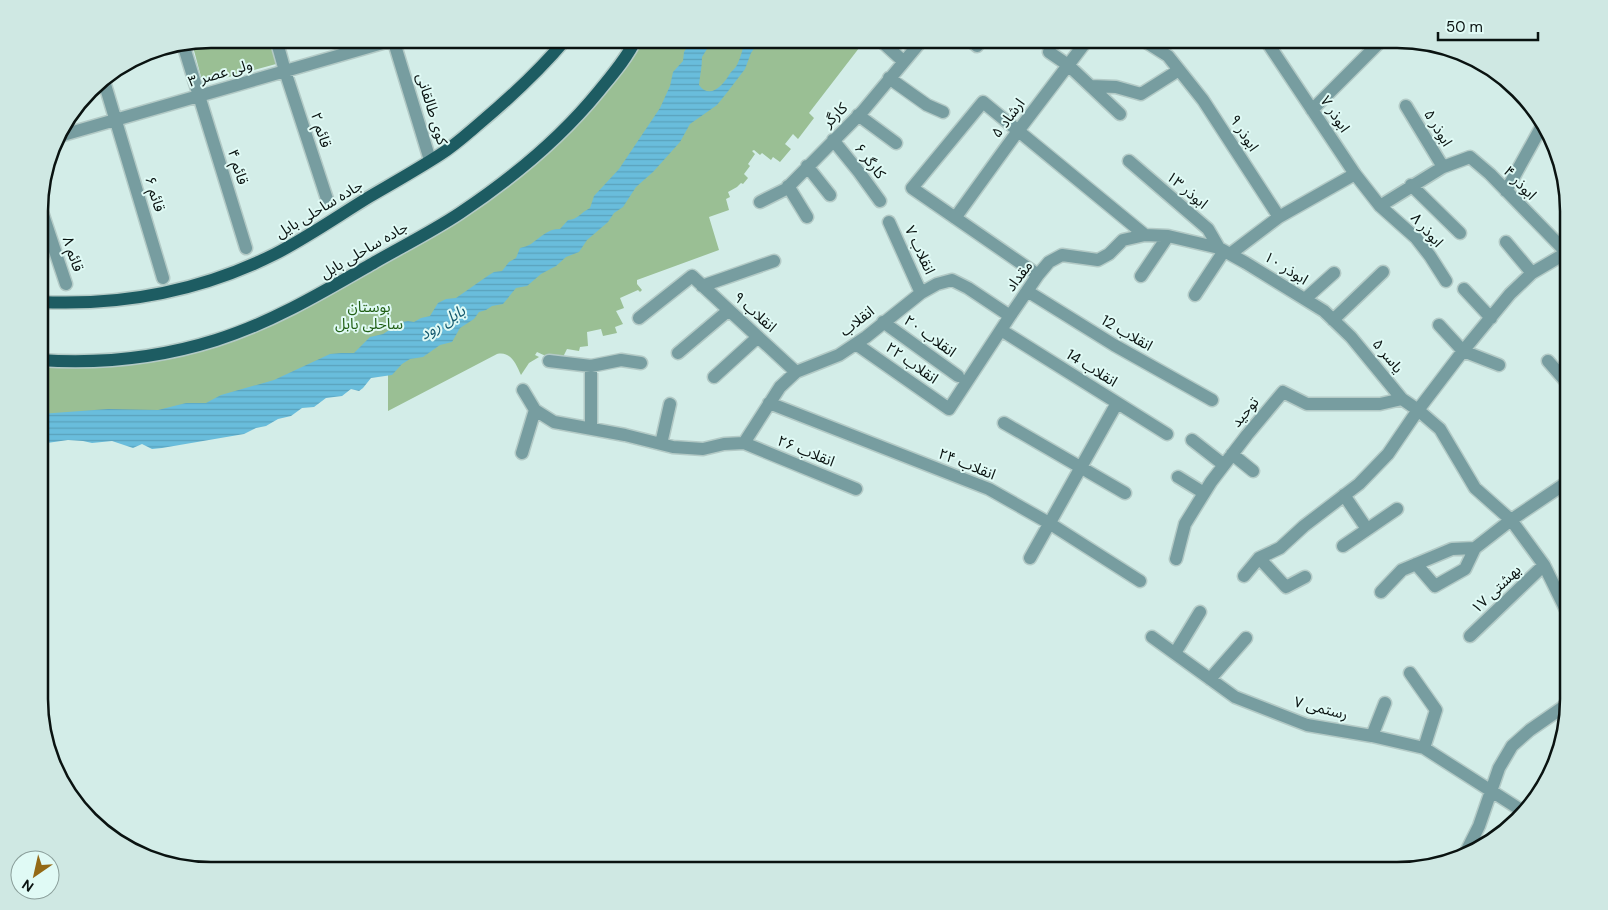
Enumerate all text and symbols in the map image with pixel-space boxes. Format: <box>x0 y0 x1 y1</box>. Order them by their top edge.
scale bar <box>1438 10 1538 42</box>
text: 50 m <box>1446 17 1483 37</box>
street label: ولی عصر ۳ <box>186 54 254 92</box>
street label: کوی طالقانی <box>412 71 453 148</box>
street label: ابوذر ۷ <box>1316 92 1354 136</box>
street label: ارشاد ۵ <box>987 94 1029 142</box>
street label: کارگر <box>817 98 852 133</box>
street label: ابوذر ۵ <box>1419 106 1457 150</box>
street label: قائم ۲ <box>305 110 336 151</box>
street label: ابوذر ۹ <box>1225 111 1263 155</box>
street label: کارگر ۶ <box>850 139 891 184</box>
street label: قائم ۴ <box>222 147 253 188</box>
street label: ابوذر ۴ <box>1499 162 1541 204</box>
street label: ابوذر ۱۳ <box>1162 167 1212 213</box>
street label: قائم ۶ <box>139 174 170 215</box>
street label: جاده ساحلی بایل <box>272 175 367 243</box>
street label: ابوذر ۸ <box>1406 208 1448 252</box>
street label: جاده ساحلی بابل <box>316 217 412 283</box>
street label: انقلاب ۷ <box>900 222 940 278</box>
street label: قائم ۸ <box>57 234 88 275</box>
street label: ابوذر ۱۰ <box>1260 247 1312 289</box>
street label: مقداد <box>1001 256 1037 296</box>
street label: انقلاب ۹ <box>729 287 781 337</box>
park label: بوستان ساحلی بابل <box>335 297 403 334</box>
water label: بابل رود <box>415 300 470 345</box>
street label: انقلاب <box>836 301 878 341</box>
street label: انقلاب ۲۰ <box>900 310 960 362</box>
street label: انقلاب 12 <box>1098 310 1156 356</box>
street label: یاسر ۵ <box>1368 334 1408 378</box>
street label: انقلاب ۲۲ <box>882 338 942 388</box>
street label: انقلاب 14 <box>1063 344 1121 392</box>
street label: توحید <box>1226 393 1264 431</box>
street label: انقلاب ۲۶ <box>774 430 838 472</box>
street label: انقلاب ۲۴ <box>935 443 999 485</box>
street label: بهشتی ۱۷ <box>1467 560 1525 618</box>
street label: رستمی ۷ <box>1292 692 1350 724</box>
north arrow <box>10 850 60 900</box>
text: N <box>18 875 37 896</box>

